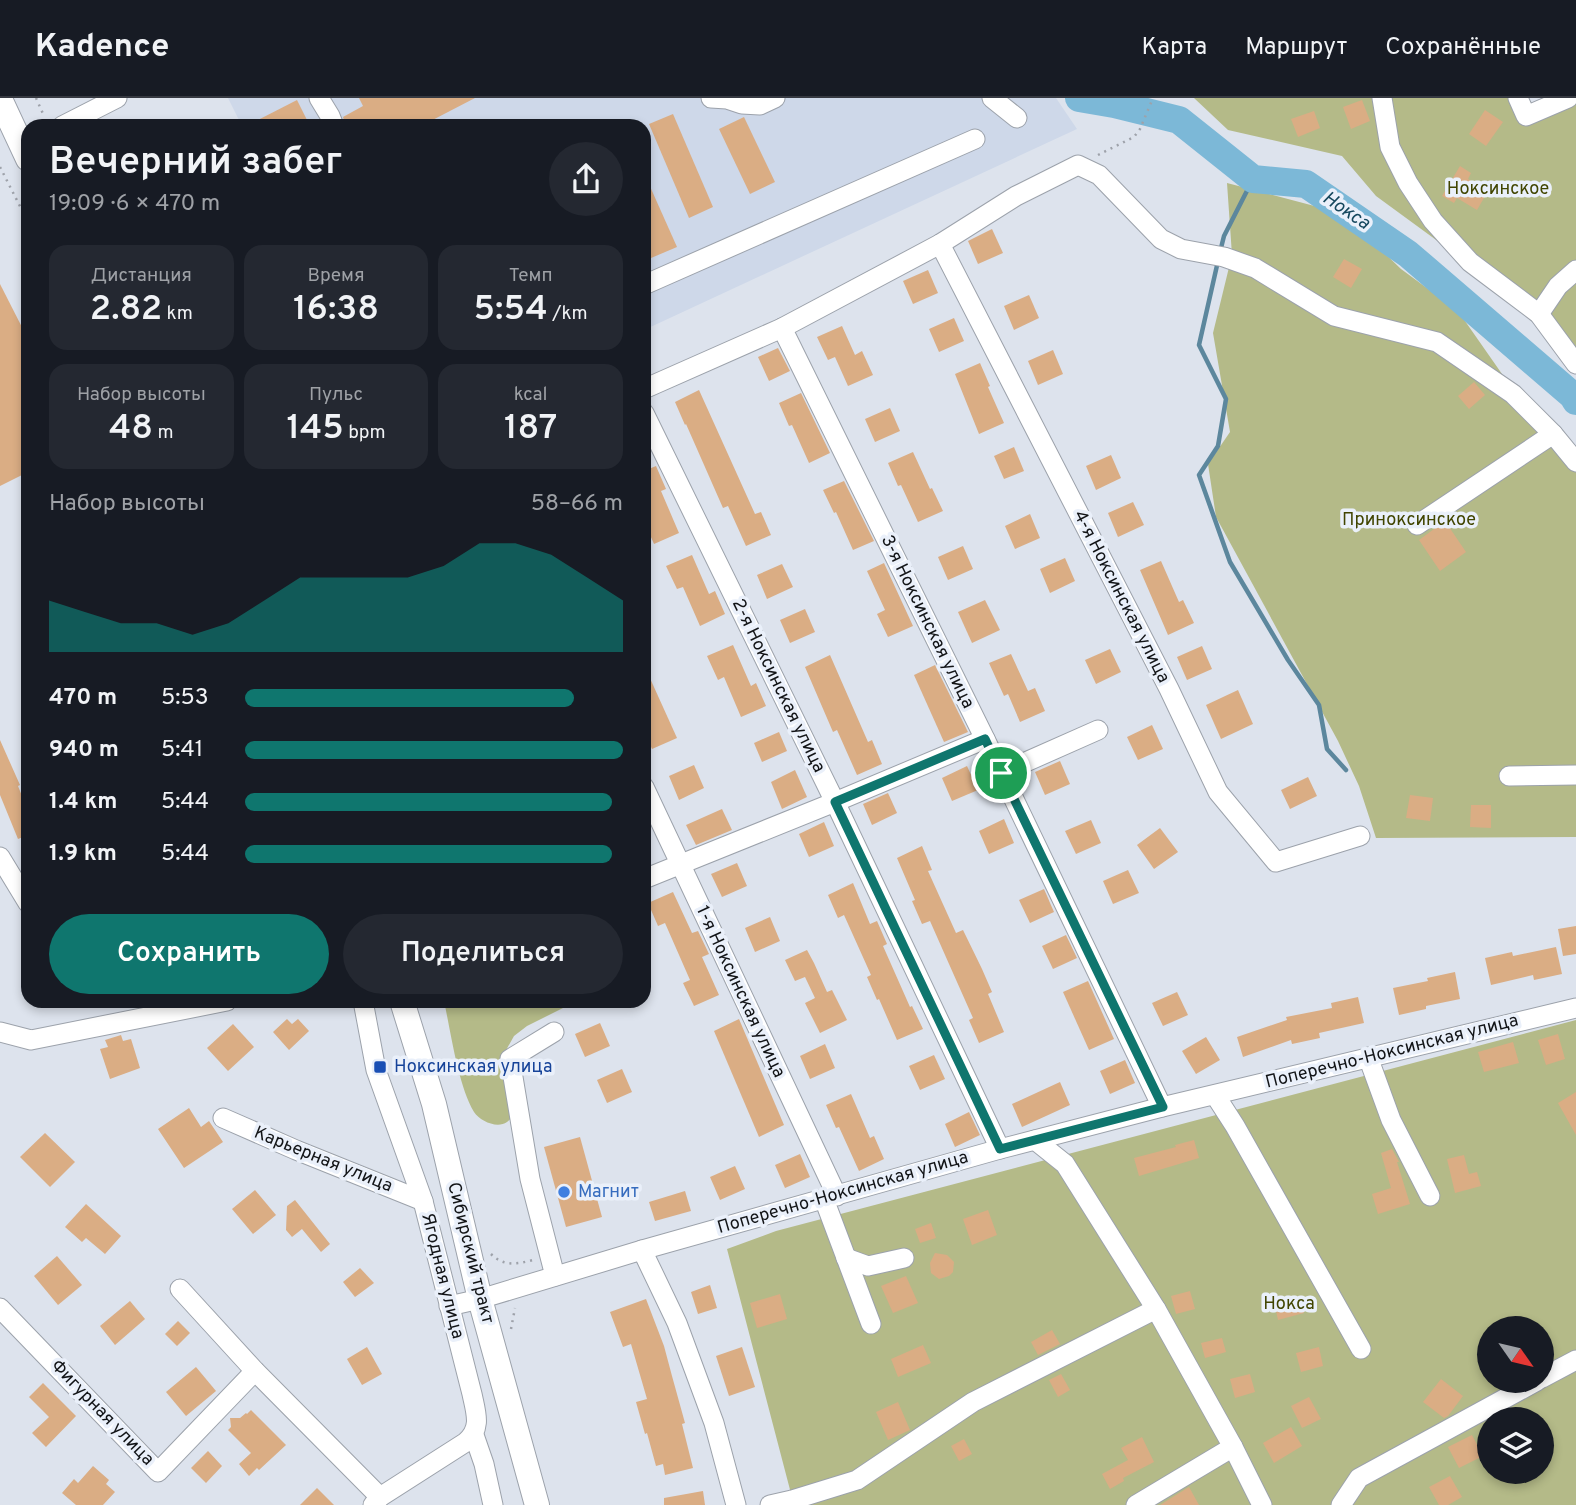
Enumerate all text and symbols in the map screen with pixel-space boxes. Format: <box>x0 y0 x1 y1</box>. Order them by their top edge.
text: Kadence <box>35 27 169 69</box>
text: Карта <box>1141 33 1207 63</box>
text: Маршрут <box>1245 33 1347 63</box>
text: Сохранённые <box>1385 33 1541 63</box>
text: Вечерний забег <box>49 139 342 188</box>
button: share <box>549 142 623 216</box>
park label: Ноксинское <box>1447 178 1549 201</box>
water label: Нокса <box>1318 186 1375 236</box>
text: 19:09 · 6 × 470 m <box>49 190 220 219</box>
text: Дистанция <box>91 264 192 288</box>
text: Время <box>307 264 365 288</box>
text: Темп <box>509 264 553 288</box>
text: 2.82 <box>90 288 162 332</box>
text: 16:38 <box>293 288 379 332</box>
text: 5:54 <box>474 288 548 332</box>
text: km <box>162 302 193 326</box>
text: /km <box>548 302 588 326</box>
text: Набор высоты <box>77 383 206 407</box>
text: Пульс <box>309 383 363 407</box>
text: kcal <box>514 383 548 407</box>
text: 48 <box>109 407 153 451</box>
text: 145 <box>286 407 344 451</box>
text: 187 <box>504 407 557 451</box>
text: m <box>153 421 174 445</box>
text: bpm <box>344 421 385 445</box>
text: Набор высоты <box>49 490 205 519</box>
text: 58–66 m <box>531 490 623 519</box>
street label: 4-я Ноксинская улица <box>1067 507 1175 687</box>
park label: Приноксинское <box>1342 509 1476 532</box>
street label: 3-я Ноксинская улица <box>875 531 979 713</box>
street label: 2-я Ноксинская улица <box>726 595 830 777</box>
text: 470 m <box>49 684 117 713</box>
text: 5:53 <box>161 684 209 713</box>
text: 940 m <box>49 736 119 765</box>
text: 5:41 <box>161 736 203 765</box>
pin <box>971 743 1031 803</box>
icon: arrive <box>982 754 1020 792</box>
text: 1.4 km <box>49 788 117 817</box>
text: 5:44 <box>161 788 209 817</box>
text: 1.9 km <box>49 840 117 869</box>
text: 5:44 <box>161 840 209 869</box>
street label: 1-я Ноксинская улица <box>690 902 790 1082</box>
button: Сохранить <box>49 914 329 994</box>
button: Поделиться <box>343 914 623 994</box>
street label: Поперечно-Ноксинская улица <box>1263 1009 1521 1095</box>
place label: Ноксинская улица <box>394 1056 552 1079</box>
marker: Ноксинская улица <box>372 1059 388 1075</box>
street label: Карьерная улица <box>250 1122 396 1198</box>
street label: Поперечно-Ноксинская улица <box>715 1146 971 1240</box>
street label: Сибирский тракт <box>441 1180 499 1326</box>
place label: Магнит <box>578 1181 639 1204</box>
marker: Магнит <box>556 1184 572 1200</box>
street label: Ягодная улица <box>415 1211 469 1341</box>
park label: Нокса <box>1263 1293 1315 1316</box>
north arrow <box>1477 1316 1554 1393</box>
map controls <box>1477 1316 1554 1484</box>
street label: Фигурная улица <box>45 1355 159 1471</box>
button: layers <box>1477 1407 1554 1484</box>

